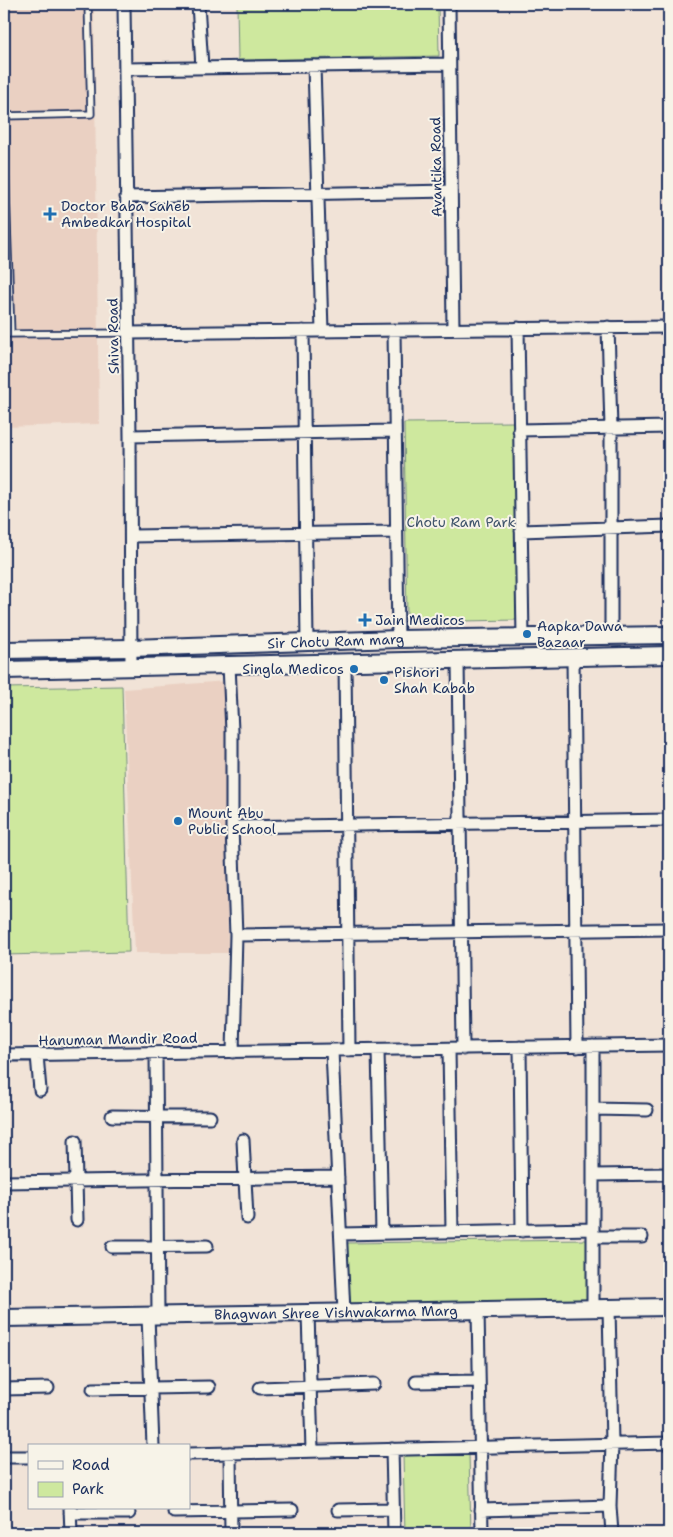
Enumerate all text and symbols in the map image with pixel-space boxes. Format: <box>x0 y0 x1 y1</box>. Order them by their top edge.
street label: Avantika Road <box>426 117 446 217</box>
place label: Doctor Baba Saheb Ambedkar Hospital <box>61 197 192 231</box>
marker: Doctor Baba Saheb Ambedkar Hospital <box>43 207 57 221</box>
street label: Shiva Road <box>103 298 123 374</box>
park label: Chotu Ram Park <box>407 513 515 531</box>
place label: Jain Medicos <box>375 611 465 629</box>
marker: Jain Medicos <box>359 614 371 626</box>
place label: Aapka Dawa Bazaar <box>537 617 623 651</box>
marker: Aapka Dawa Bazaar <box>521 628 533 640</box>
street label: Sir Chotu Ram marg <box>267 630 404 652</box>
place label: Singla Medicos <box>242 660 344 678</box>
marker: Singla Medicos <box>348 663 360 675</box>
place label: Pishori Shah Kabab <box>394 663 475 697</box>
marker: Pishori Shah Kabab <box>378 674 390 686</box>
place label: Mount Abu Public School <box>188 804 277 838</box>
marker: Mount Abu Public School <box>172 815 184 827</box>
street label: Hanuman Mandir Road <box>38 1029 198 1049</box>
street label: Bhagwan Shree Vishwakarma Marg <box>214 1301 458 1324</box>
legend <box>28 1444 190 1510</box>
text: Road <box>72 1455 110 1475</box>
text: Park <box>72 1479 104 1499</box>

